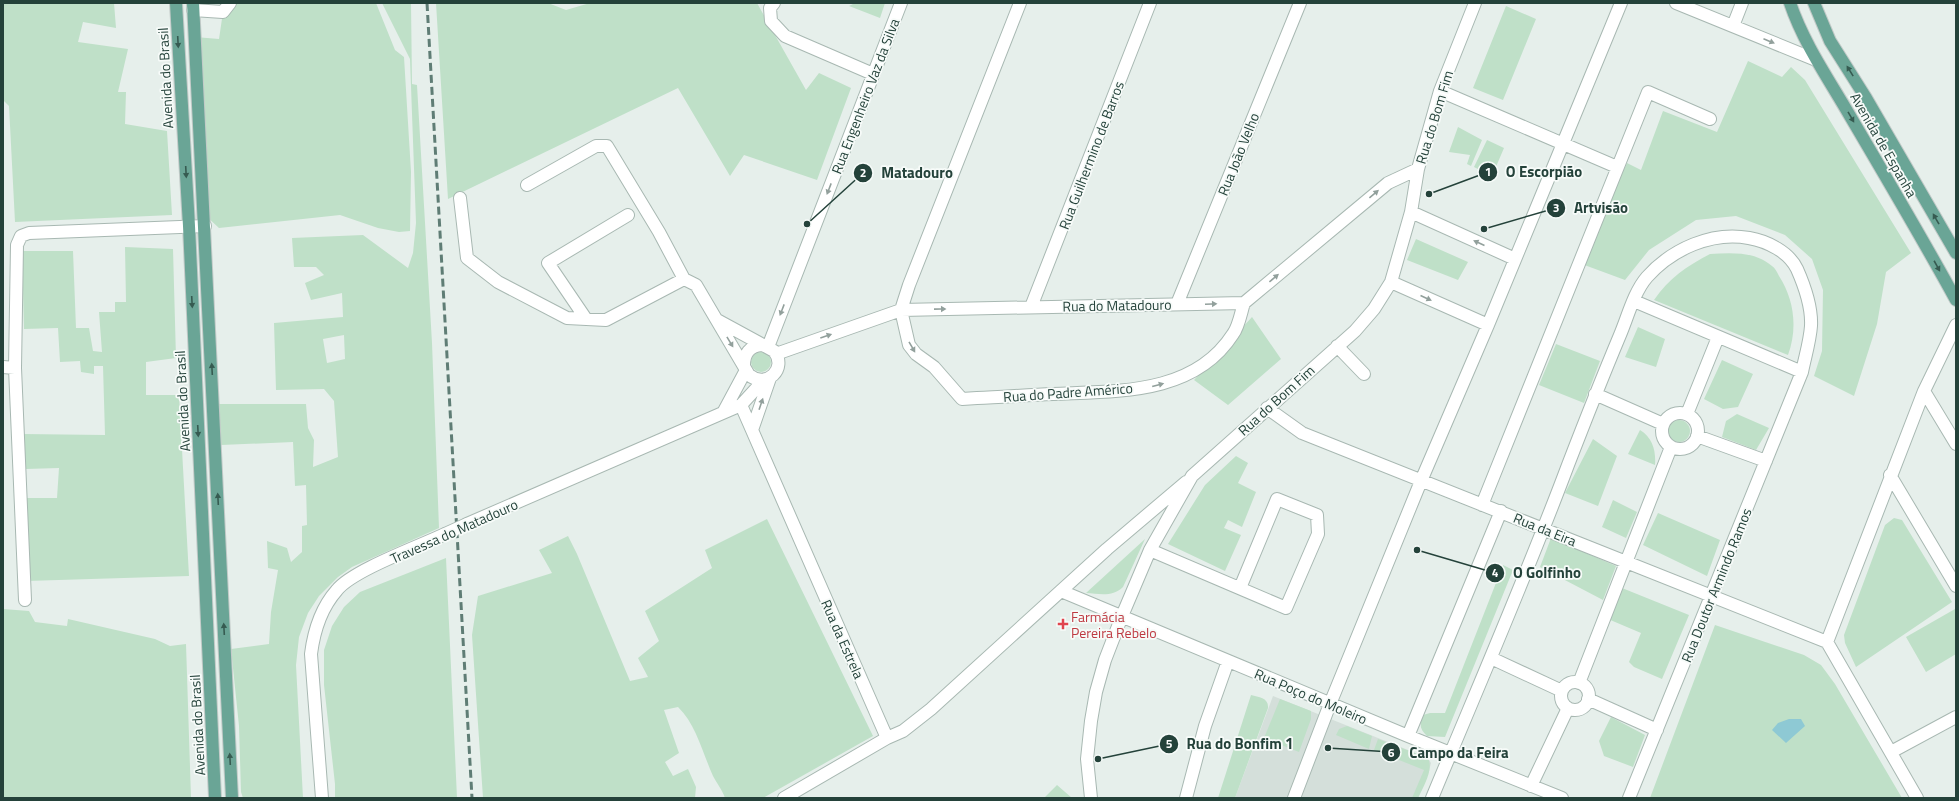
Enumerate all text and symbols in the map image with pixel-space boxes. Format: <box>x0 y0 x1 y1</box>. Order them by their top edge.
street label: Rua Engenheiro Vaz da Silva <box>826 15 904 177</box>
street label: Avenida do Brasil <box>152 27 178 129</box>
one-way arrow <box>175 36 182 48</box>
one-way arrow <box>1763 38 1774 44</box>
one-way arrow <box>1846 65 1853 77</box>
street label: Rua do Bom Fim <box>1410 68 1458 166</box>
street label: Rua Guilhermino de Barros <box>1053 78 1129 232</box>
street label: Avenida de Espanha <box>1845 89 1923 201</box>
street label: Rua João Velho <box>1212 109 1264 199</box>
one-way arrow <box>1847 111 1854 123</box>
callout: O Escorpião <box>1478 158 1590 185</box>
callout: Matadouro <box>853 159 960 186</box>
text: O Escorpião <box>1506 160 1582 183</box>
text: Matadouro <box>881 161 953 184</box>
text: 1 <box>1485 162 1491 181</box>
text: 2 <box>860 163 866 182</box>
one-way arrow <box>182 166 189 178</box>
one-way arrow <box>825 183 831 195</box>
one-way arrow <box>1369 190 1379 199</box>
callout: Artvisão <box>1546 195 1636 222</box>
text: Artvisão <box>1574 196 1628 219</box>
text: 3 <box>1553 198 1559 217</box>
one-way arrow <box>1933 214 1940 225</box>
one-way arrow <box>1473 240 1485 246</box>
one-way arrow <box>1934 260 1941 272</box>
one-way arrow <box>1269 273 1280 282</box>
street label: Rua do Matadouro <box>1062 294 1172 316</box>
one-way arrow <box>1421 295 1433 301</box>
one-way arrow <box>189 296 196 308</box>
one-way arrow <box>1205 300 1217 307</box>
one-way arrow <box>779 305 785 317</box>
one-way arrow <box>934 306 947 312</box>
one-way arrow <box>821 333 833 339</box>
one-way arrow <box>727 337 734 348</box>
one-way arrow <box>908 341 915 353</box>
street label: Avenida do Brasil <box>169 350 195 452</box>
street label: Rua do Bom Fim <box>1233 360 1319 440</box>
one-way arrow <box>209 362 215 375</box>
street label: Rua do Padre Américo <box>1002 377 1134 407</box>
one-way arrow <box>1152 381 1165 387</box>
one-way arrow <box>758 398 764 410</box>
one-way arrow <box>195 425 202 437</box>
one-way arrow <box>215 492 221 505</box>
street label: Travessa do Matadouro <box>387 493 521 569</box>
street label: Rua Doutor Armindo Ramos <box>1675 505 1757 665</box>
street label: Rua da Eira <box>1510 507 1580 551</box>
callout: O Golfinho <box>1485 560 1589 587</box>
text: O Golfinho <box>1513 561 1581 584</box>
text: 4 <box>1492 563 1499 582</box>
street label: Rua da Estrela <box>816 596 870 682</box>
place label: Farmácia Pereira Rebelo <box>1071 606 1157 643</box>
marker: Farmácia Pereira Rebelo <box>1058 619 1068 629</box>
one-way arrow <box>221 622 227 635</box>
street label: Rua Poço do Moleiro <box>1251 663 1371 729</box>
street label: Avenida do Brasil <box>184 674 210 776</box>
callout: Rua do Bonfim 1 <box>1159 730 1302 757</box>
text: Rua do Bonfim 1 <box>1187 732 1294 755</box>
text: 5 <box>1166 734 1173 753</box>
callout: Campo da Feira <box>1381 739 1516 766</box>
text: Campo da Feira <box>1409 741 1509 764</box>
text: 6 <box>1388 743 1395 762</box>
one-way arrow <box>227 752 233 765</box>

